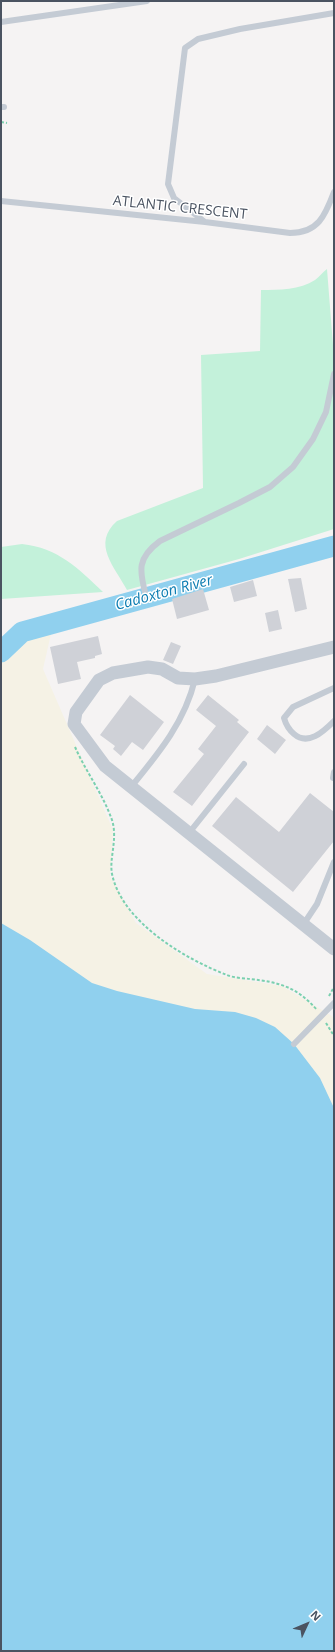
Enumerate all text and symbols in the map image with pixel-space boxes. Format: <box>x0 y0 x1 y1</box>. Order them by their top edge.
street label: ATLANTIC CRESCENT <box>112 193 248 223</box>
water label: Cadoxton River <box>113 571 215 615</box>
north arrow <box>287 1604 327 1644</box>
text: N <box>307 1607 324 1624</box>

